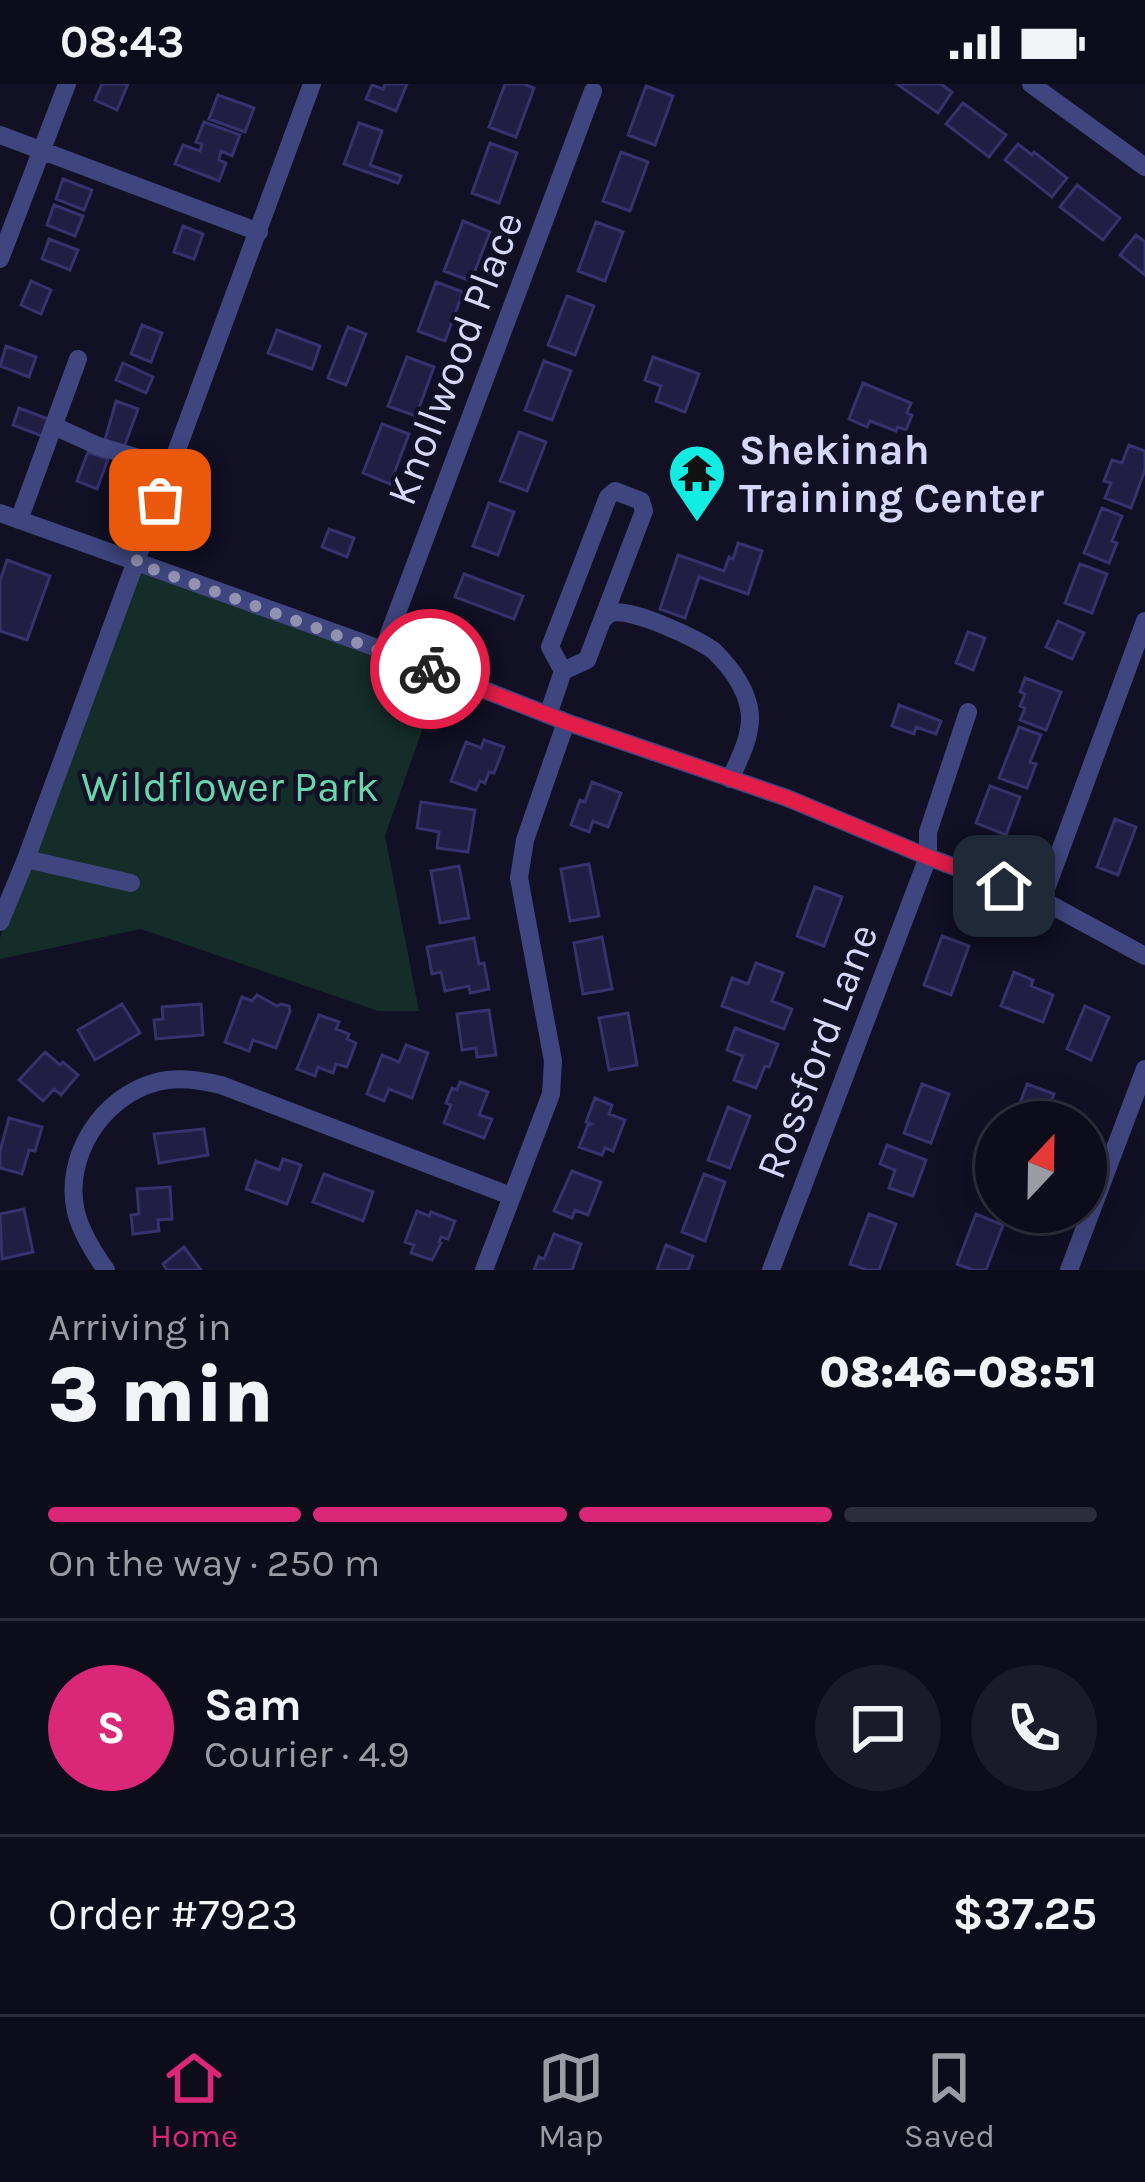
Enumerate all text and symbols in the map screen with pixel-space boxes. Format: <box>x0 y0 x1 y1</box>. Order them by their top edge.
text: 08:43 <box>60 16 184 68</box>
street label: Knollwood Place <box>376 205 534 512</box>
place label: Shekinah Training Center <box>739 425 1045 523</box>
temple icon: Shekinah Training Center <box>666 442 728 524</box>
pin <box>109 449 211 551</box>
icon: bag <box>127 467 193 533</box>
courier <box>370 609 490 729</box>
icon: bike <box>397 636 463 702</box>
park label: Wildflower Park <box>81 762 379 812</box>
pin <box>953 835 1055 937</box>
icon: home <box>971 853 1037 919</box>
street label: Rossford Lane <box>745 917 888 1186</box>
north arrow <box>975 1101 1107 1233</box>
map controls <box>975 1101 1107 1233</box>
text: Arriving in <box>48 1304 231 1350</box>
text: 08:46–08:51 <box>819 1346 1097 1398</box>
text: 3 min <box>48 1349 273 1441</box>
text: On the way · 250 m <box>48 1540 380 1586</box>
button: chat <box>815 1665 941 1791</box>
button: phone <box>971 1665 1097 1791</box>
text: Sam <box>204 1679 302 1731</box>
text: S <box>97 1702 125 1754</box>
text: Courier · 4.9 <box>204 1731 410 1777</box>
text: Order #7923 <box>48 1888 298 1940</box>
text: $37.25 <box>953 1888 1097 1940</box>
tab: Home <box>150 2045 238 2155</box>
tab: Map <box>538 2045 604 2155</box>
tab: Saved <box>904 2045 995 2155</box>

